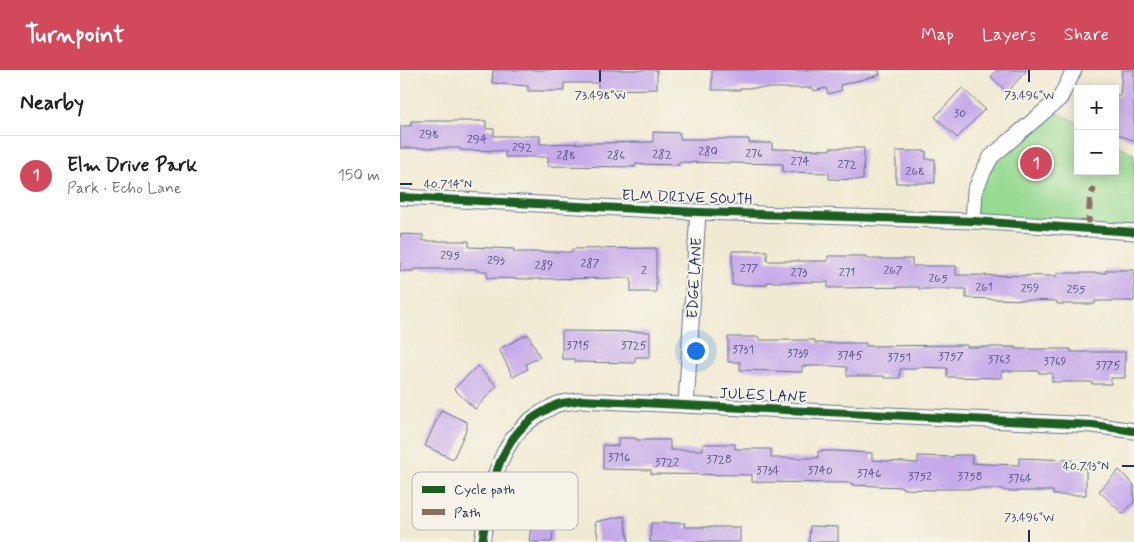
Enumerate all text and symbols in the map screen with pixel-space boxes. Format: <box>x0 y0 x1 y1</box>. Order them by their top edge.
text: Turnpoint <box>25 20 125 51</box>
text: Map <box>921 23 954 47</box>
text: Layers <box>982 23 1036 47</box>
text: Share <box>1064 23 1109 47</box>
map controls <box>1074 85 1119 175</box>
button: + <box>1074 85 1119 130</box>
text: 73.498°W <box>575 88 625 104</box>
text: 73.496°W <box>1004 88 1054 104</box>
text: Nearby <box>20 89 84 117</box>
house number: 30 <box>954 106 966 122</box>
house number: 298 <box>419 127 439 143</box>
button: − <box>1074 130 1119 175</box>
house number: 294 <box>467 132 487 148</box>
house number: 292 <box>512 140 532 156</box>
house number: 280 <box>698 144 718 160</box>
pin: 1 <box>1020 144 1052 182</box>
house number: 276 <box>745 146 763 162</box>
house number: 282 <box>652 147 672 163</box>
house number: 288 <box>557 148 575 164</box>
house number: 286 <box>607 148 625 164</box>
text: Elm Drive Park <box>67 153 197 178</box>
house number: 274 <box>791 154 809 170</box>
house number: 272 <box>837 157 857 173</box>
house number: 268 <box>906 164 925 180</box>
text: 1 <box>32 165 40 186</box>
text: 150 m <box>338 165 380 186</box>
text: 40.714°N <box>424 177 472 193</box>
text: Park · Echo Lane <box>67 178 181 199</box>
street label: ELM DRIVE SOUTH <box>621 186 753 210</box>
street label: EDGE LANE <box>683 237 707 319</box>
house number: 295 <box>440 248 460 264</box>
house number: 293 <box>487 253 505 269</box>
house number: 287 <box>580 256 600 272</box>
house number: 289 <box>535 258 553 274</box>
house number: 277 <box>740 261 759 277</box>
house number: 2 <box>641 263 647 279</box>
house number: 267 <box>883 263 903 279</box>
house number: 273 <box>791 265 808 281</box>
house number: 271 <box>839 265 855 281</box>
house number: 265 <box>928 271 948 287</box>
house number: 261 <box>975 280 993 296</box>
house number: 259 <box>1021 281 1039 297</box>
house number: 255 <box>1067 282 1086 298</box>
house number: 3715 <box>566 338 590 354</box>
house number: 3725 <box>621 338 647 354</box>
your location <box>683 338 709 364</box>
house number: 3731 <box>732 342 754 358</box>
house number: 3739 <box>787 346 809 362</box>
house number: 3745 <box>837 348 863 364</box>
house number: 3757 <box>938 349 964 365</box>
house number: 3751 <box>887 350 911 366</box>
house number: 3763 <box>988 352 1011 368</box>
house number: 3769 <box>1043 354 1067 370</box>
house number: 3775 <box>1095 358 1121 374</box>
street label: JULES LANE <box>719 384 807 408</box>
house number: 3716 <box>608 450 630 466</box>
house number: 3728 <box>706 452 732 468</box>
house number: 3722 <box>655 455 679 471</box>
text: 40.713°N <box>1063 459 1109 475</box>
house number: 3734 <box>756 463 780 479</box>
house number: 3740 <box>807 463 833 479</box>
house number: 3746 <box>857 466 881 482</box>
house number: 3752 <box>908 469 932 485</box>
house number: 3758 <box>958 469 982 485</box>
house number: 3764 <box>1008 471 1032 487</box>
legend <box>412 472 578 530</box>
text: Cycle path <box>454 481 515 499</box>
text: Path <box>454 504 481 522</box>
text: 73.496°W <box>1004 510 1054 526</box>

